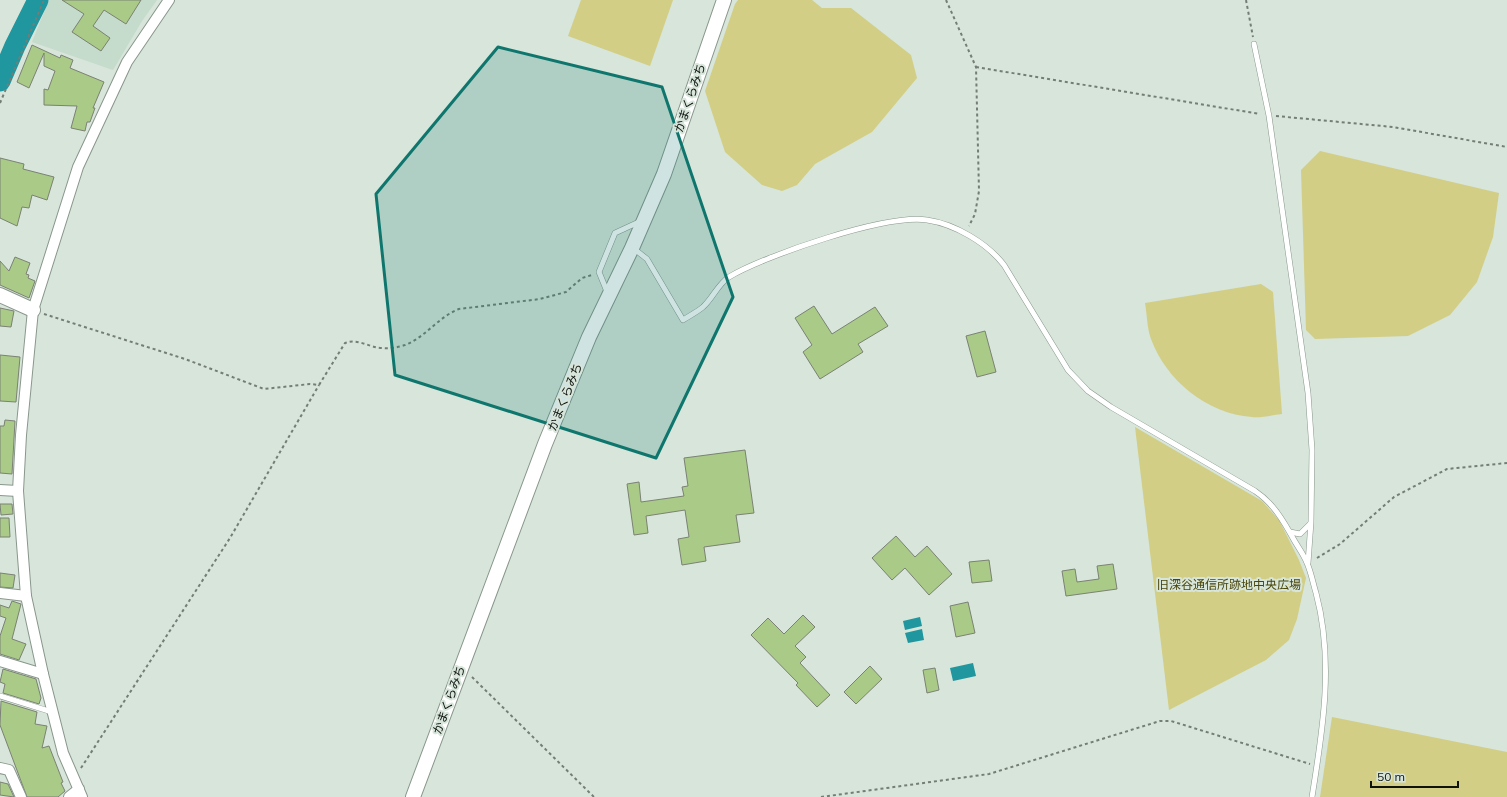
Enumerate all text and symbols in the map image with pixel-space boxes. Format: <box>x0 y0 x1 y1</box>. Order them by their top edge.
street label: かまくらみち <box>671 61 708 134</box>
street label: かまくらみち <box>544 361 585 433</box>
park label: 旧深谷通信所跡地中央広場 <box>1157 577 1301 592</box>
street label: かまくらみち <box>429 663 468 736</box>
scale bar <box>1371 763 1458 789</box>
text: 50 m <box>1377 769 1405 784</box>

